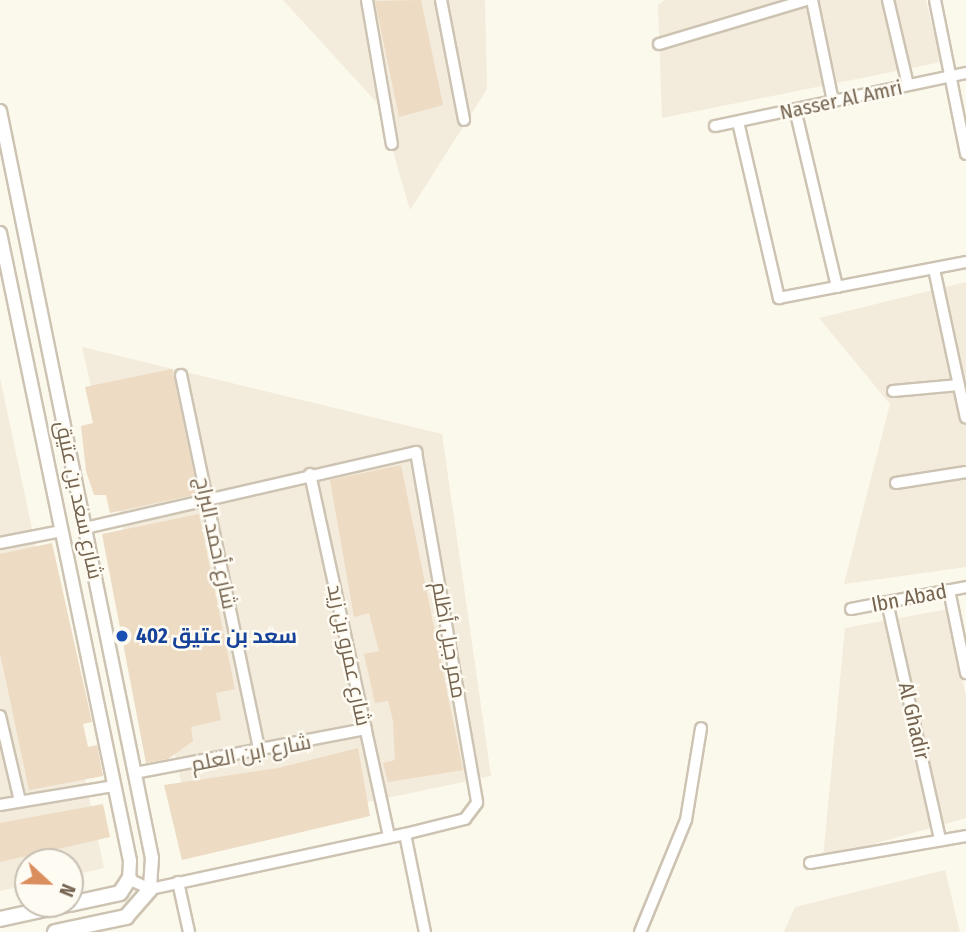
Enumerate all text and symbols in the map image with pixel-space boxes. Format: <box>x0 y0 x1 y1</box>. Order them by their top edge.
street label: Nasser Al Amri <box>777 75 905 125</box>
street label: شارع سعد بن عتيق <box>50 418 108 582</box>
street label: شارع أحمد البراج <box>190 474 242 612</box>
street label: Ibn Abad <box>869 578 949 618</box>
street label: ممر جبل أظلم <box>426 580 472 700</box>
street label: شارع عمرو بن زيد <box>322 582 376 728</box>
place label: سعد بن عتيق 402 <box>136 623 297 649</box>
marker: سعد بن عتيق 402 <box>114 628 130 644</box>
street label: Al Ghadir <box>893 680 935 762</box>
street label: شارع ابن العلم <box>189 729 313 777</box>
north arrow <box>14 848 84 918</box>
text: N <box>54 881 80 900</box>

